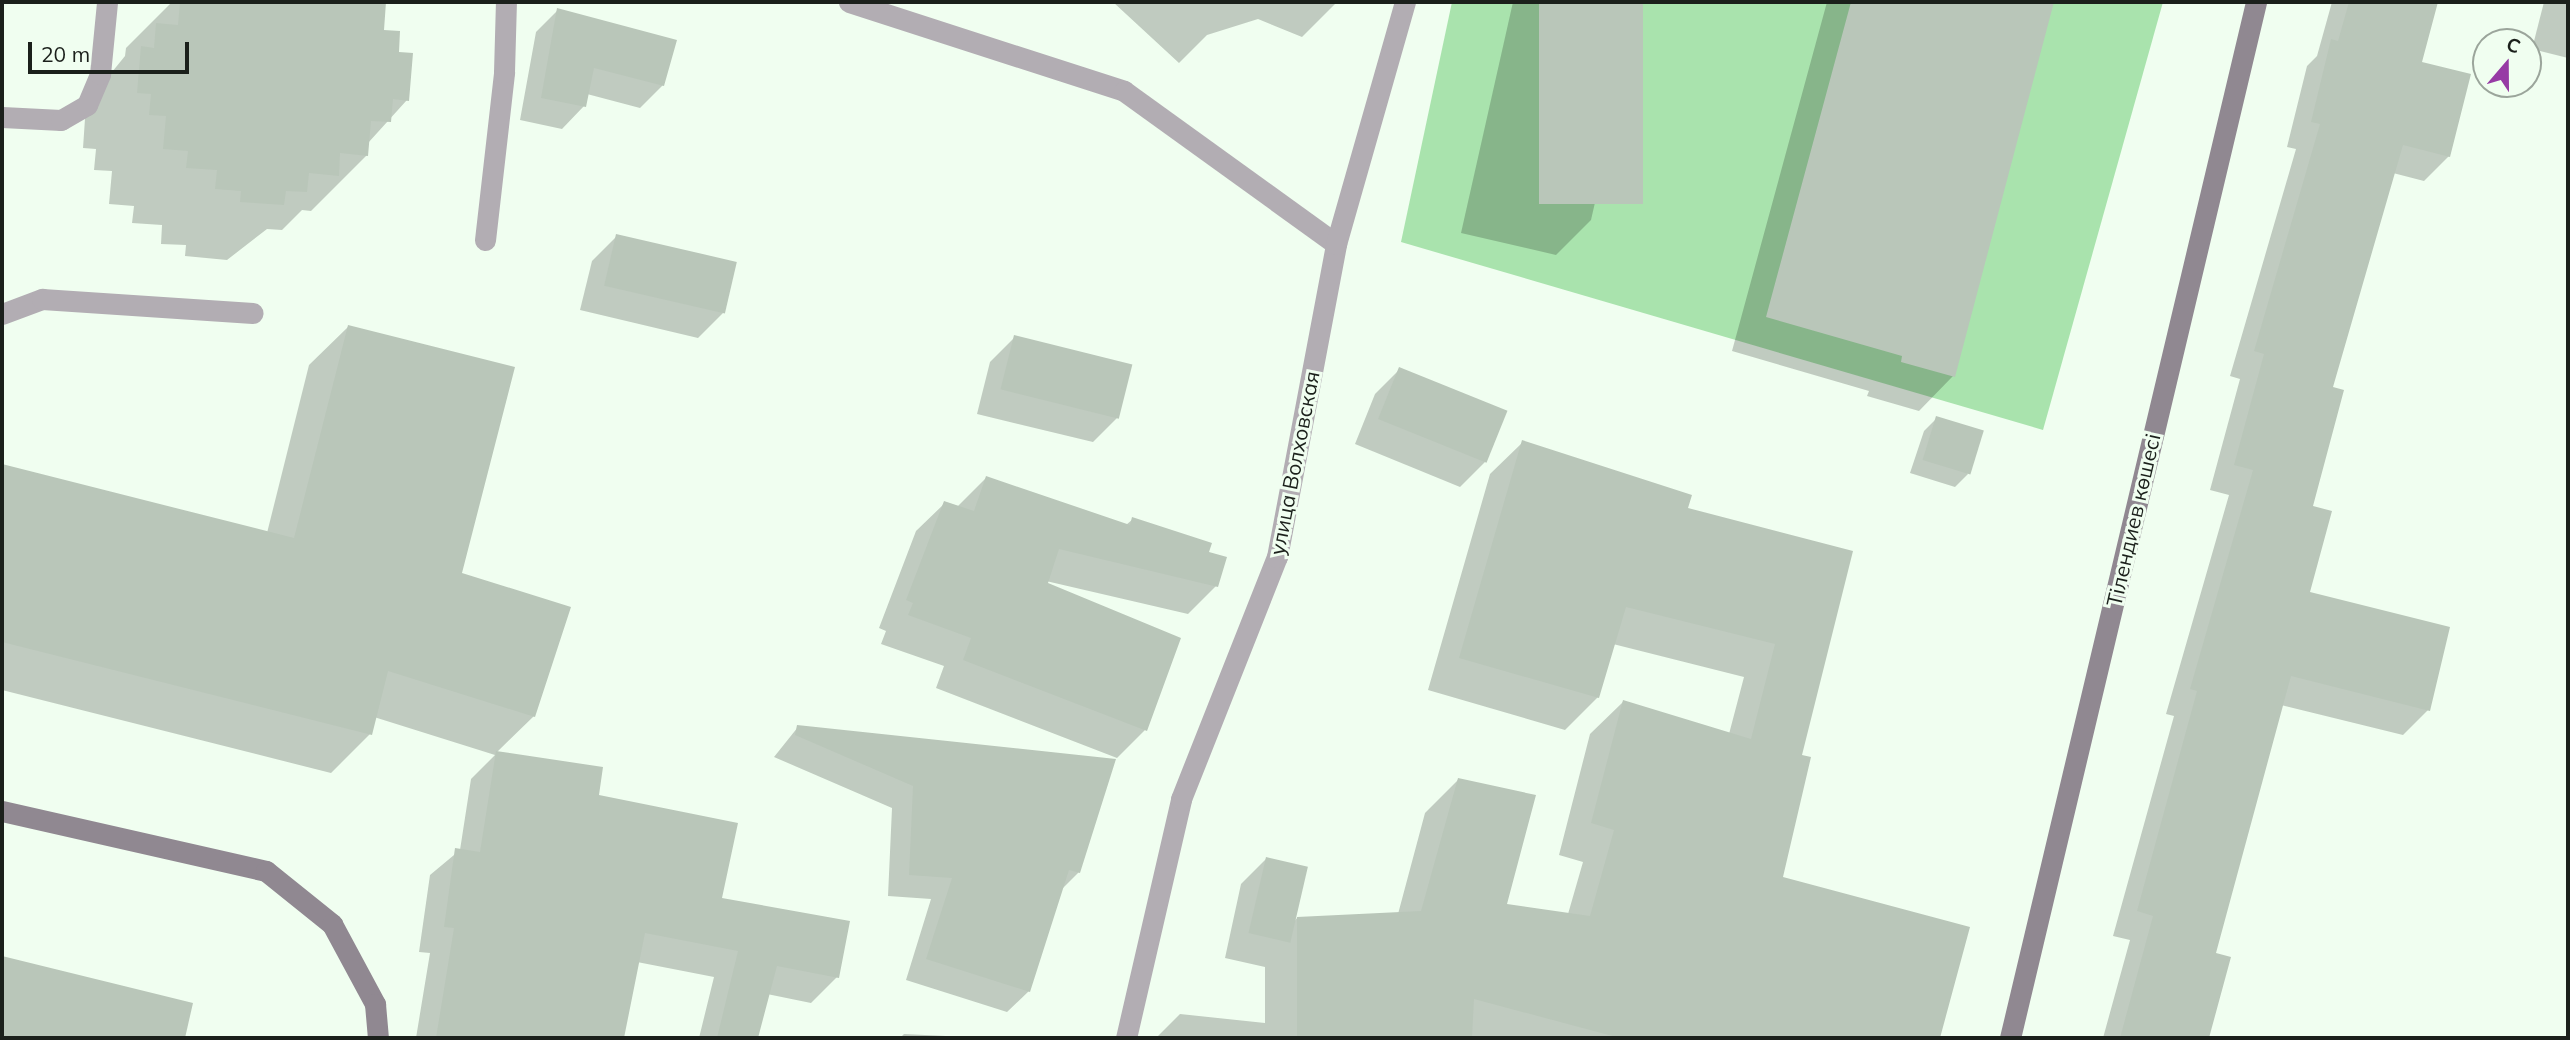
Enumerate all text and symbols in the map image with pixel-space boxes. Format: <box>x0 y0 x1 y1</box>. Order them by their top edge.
scale bar <box>32 28 192 72</box>
north arrow <box>2472 28 2542 98</box>
text: С <box>2503 32 2524 59</box>
text: 20 m <box>41 41 90 67</box>
street label: улица Волховская <box>1264 369 1324 557</box>
street label: Тілендиев көшесі <box>2101 431 2165 609</box>

